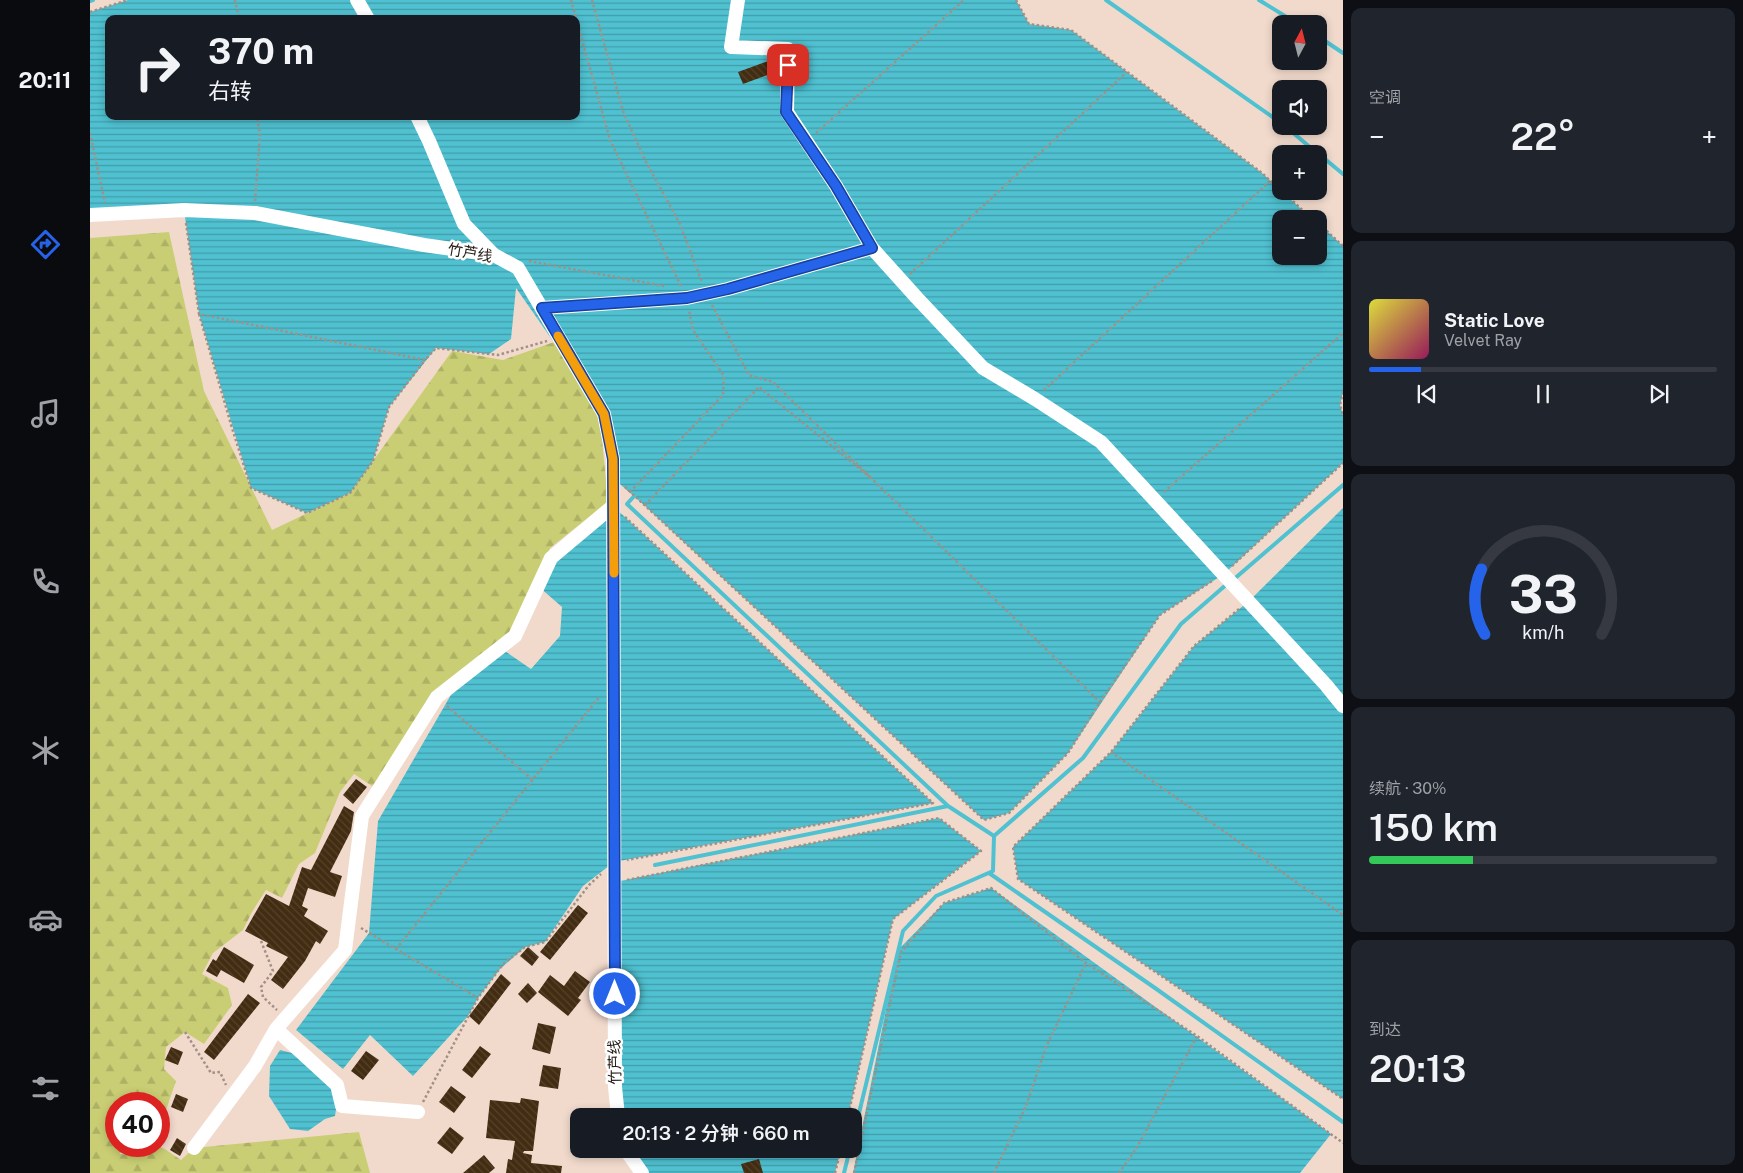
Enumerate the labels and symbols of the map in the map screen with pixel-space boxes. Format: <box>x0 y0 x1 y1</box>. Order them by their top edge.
north arrow <box>1272 15 1328 70</box>
pin <box>767 44 809 86</box>
street label: 竹芦线 <box>446 240 494 265</box>
position arrow <box>588 967 640 1019</box>
street label: 竹芦线 <box>606 1039 623 1085</box>
speed limit sign: 40 <box>105 1092 170 1157</box>

